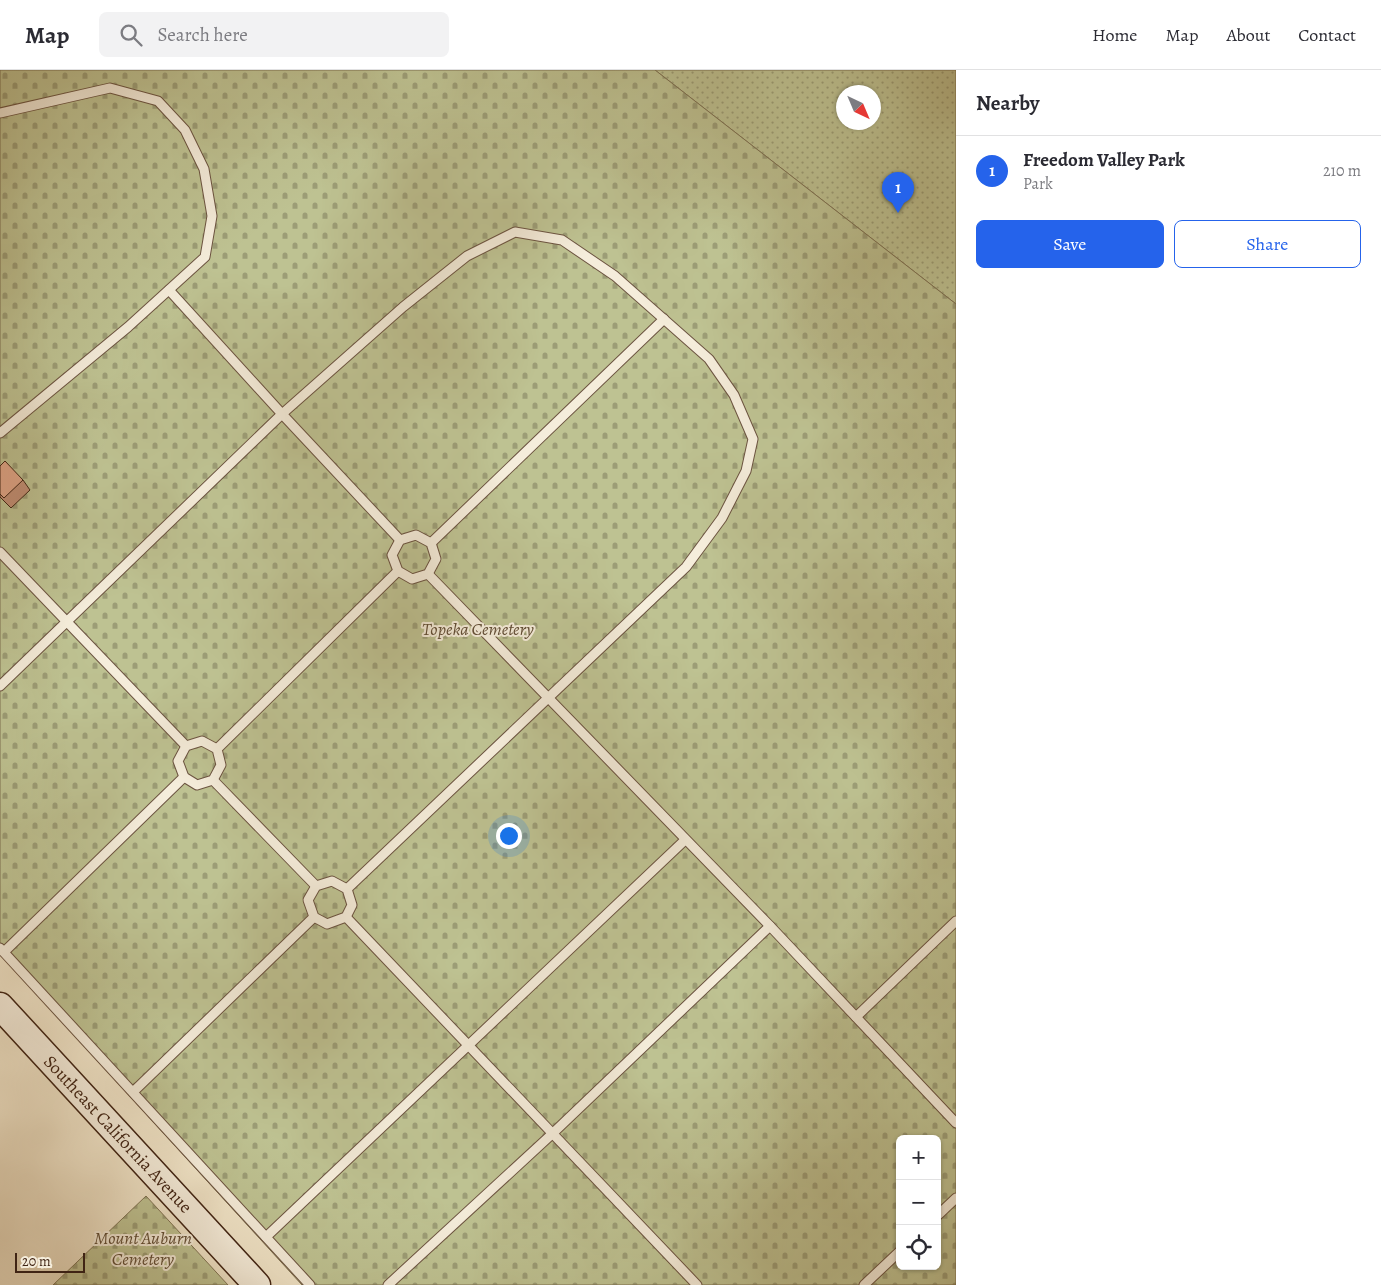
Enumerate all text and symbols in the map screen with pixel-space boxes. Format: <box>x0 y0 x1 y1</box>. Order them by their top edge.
search box <box>99 12 449 57</box>
text: Map <box>25 19 69 51</box>
icon: search <box>117 21 145 49</box>
text: Search here <box>157 22 248 48</box>
text: Home <box>1092 23 1137 47</box>
text: Map <box>1165 23 1198 47</box>
text: About <box>1226 23 1270 47</box>
text: Contact <box>1298 23 1356 47</box>
north arrow <box>836 85 881 130</box>
text: Nearby <box>976 89 1039 117</box>
text: Freedom Valley Park <box>1023 147 1185 173</box>
text: 1 <box>989 160 995 182</box>
text: 210 m <box>1323 160 1361 182</box>
pin: 1 <box>882 172 914 213</box>
text: Park <box>1023 173 1053 195</box>
button: Save <box>976 220 1164 268</box>
button: Share <box>1174 220 1361 268</box>
park label: Topeka Cemetery <box>422 617 534 641</box>
your location <box>496 823 522 849</box>
street label: Southeast California Avenue <box>38 1050 198 1218</box>
map controls <box>896 1135 941 1270</box>
button: + <box>896 1135 941 1180</box>
button: − <box>896 1180 941 1225</box>
button: locate <box>896 1225 941 1270</box>
park label: Mount Auburn Cemetery <box>94 1226 192 1271</box>
scale bar <box>15 1250 85 1273</box>
text: 20 m <box>22 1252 51 1271</box>

